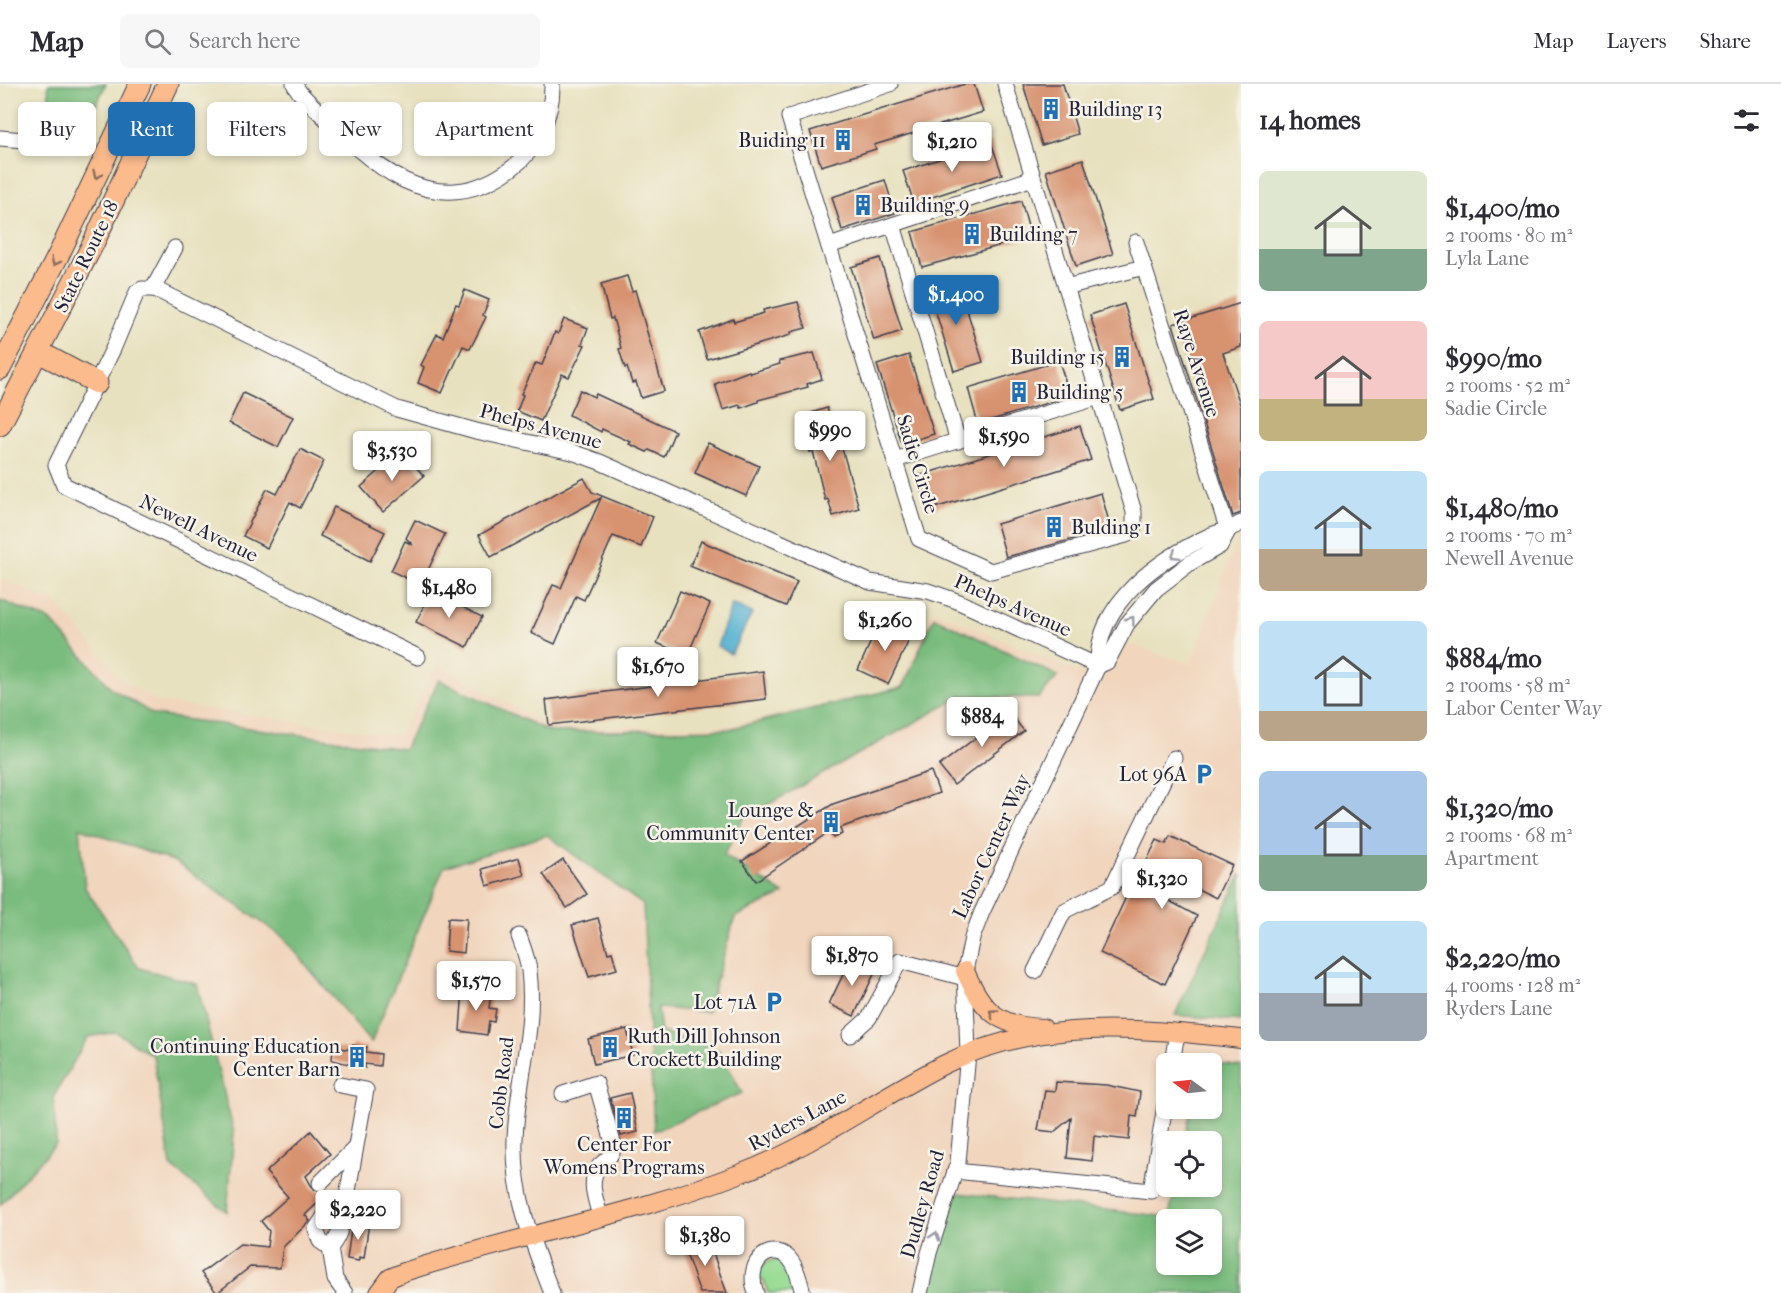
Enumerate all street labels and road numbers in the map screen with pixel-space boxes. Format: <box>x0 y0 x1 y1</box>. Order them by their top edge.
street label: State Route 18 <box>49 196 124 316</box>
street label: Raye Avenue <box>1168 306 1225 420</box>
street label: Phelps Avenue <box>477 399 605 454</box>
street label: Sadie Circle <box>892 412 943 516</box>
street label: Newell Avenue <box>136 490 262 567</box>
street label: Phelps Avenue <box>951 569 1075 642</box>
street label: Labor Center Way <box>948 769 1036 922</box>
street label: Cobb Road <box>484 1034 519 1131</box>
street label: Ryders Lane <box>744 1085 850 1156</box>
street label: Dudley Road <box>896 1146 949 1261</box>

